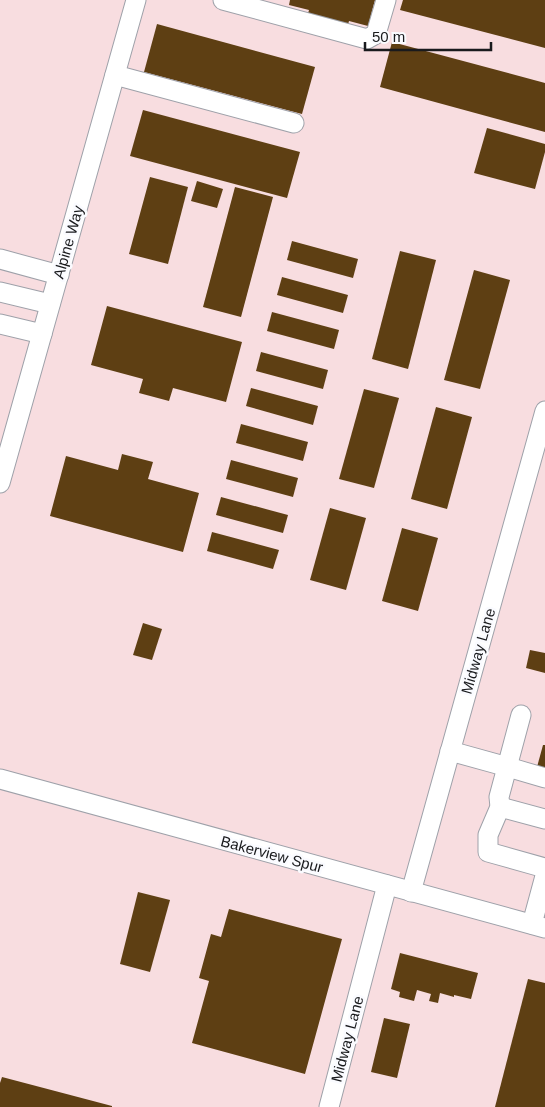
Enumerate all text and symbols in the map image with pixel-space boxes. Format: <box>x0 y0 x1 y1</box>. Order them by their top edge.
scale bar <box>365 20 491 52</box>
text: 50 m <box>372 28 405 45</box>
street label: Alpine Way <box>49 203 87 281</box>
street label: Midway Lane <box>458 606 498 696</box>
street label: Bakerview Spur <box>219 832 325 876</box>
street label: Midway Lane <box>327 994 367 1084</box>

